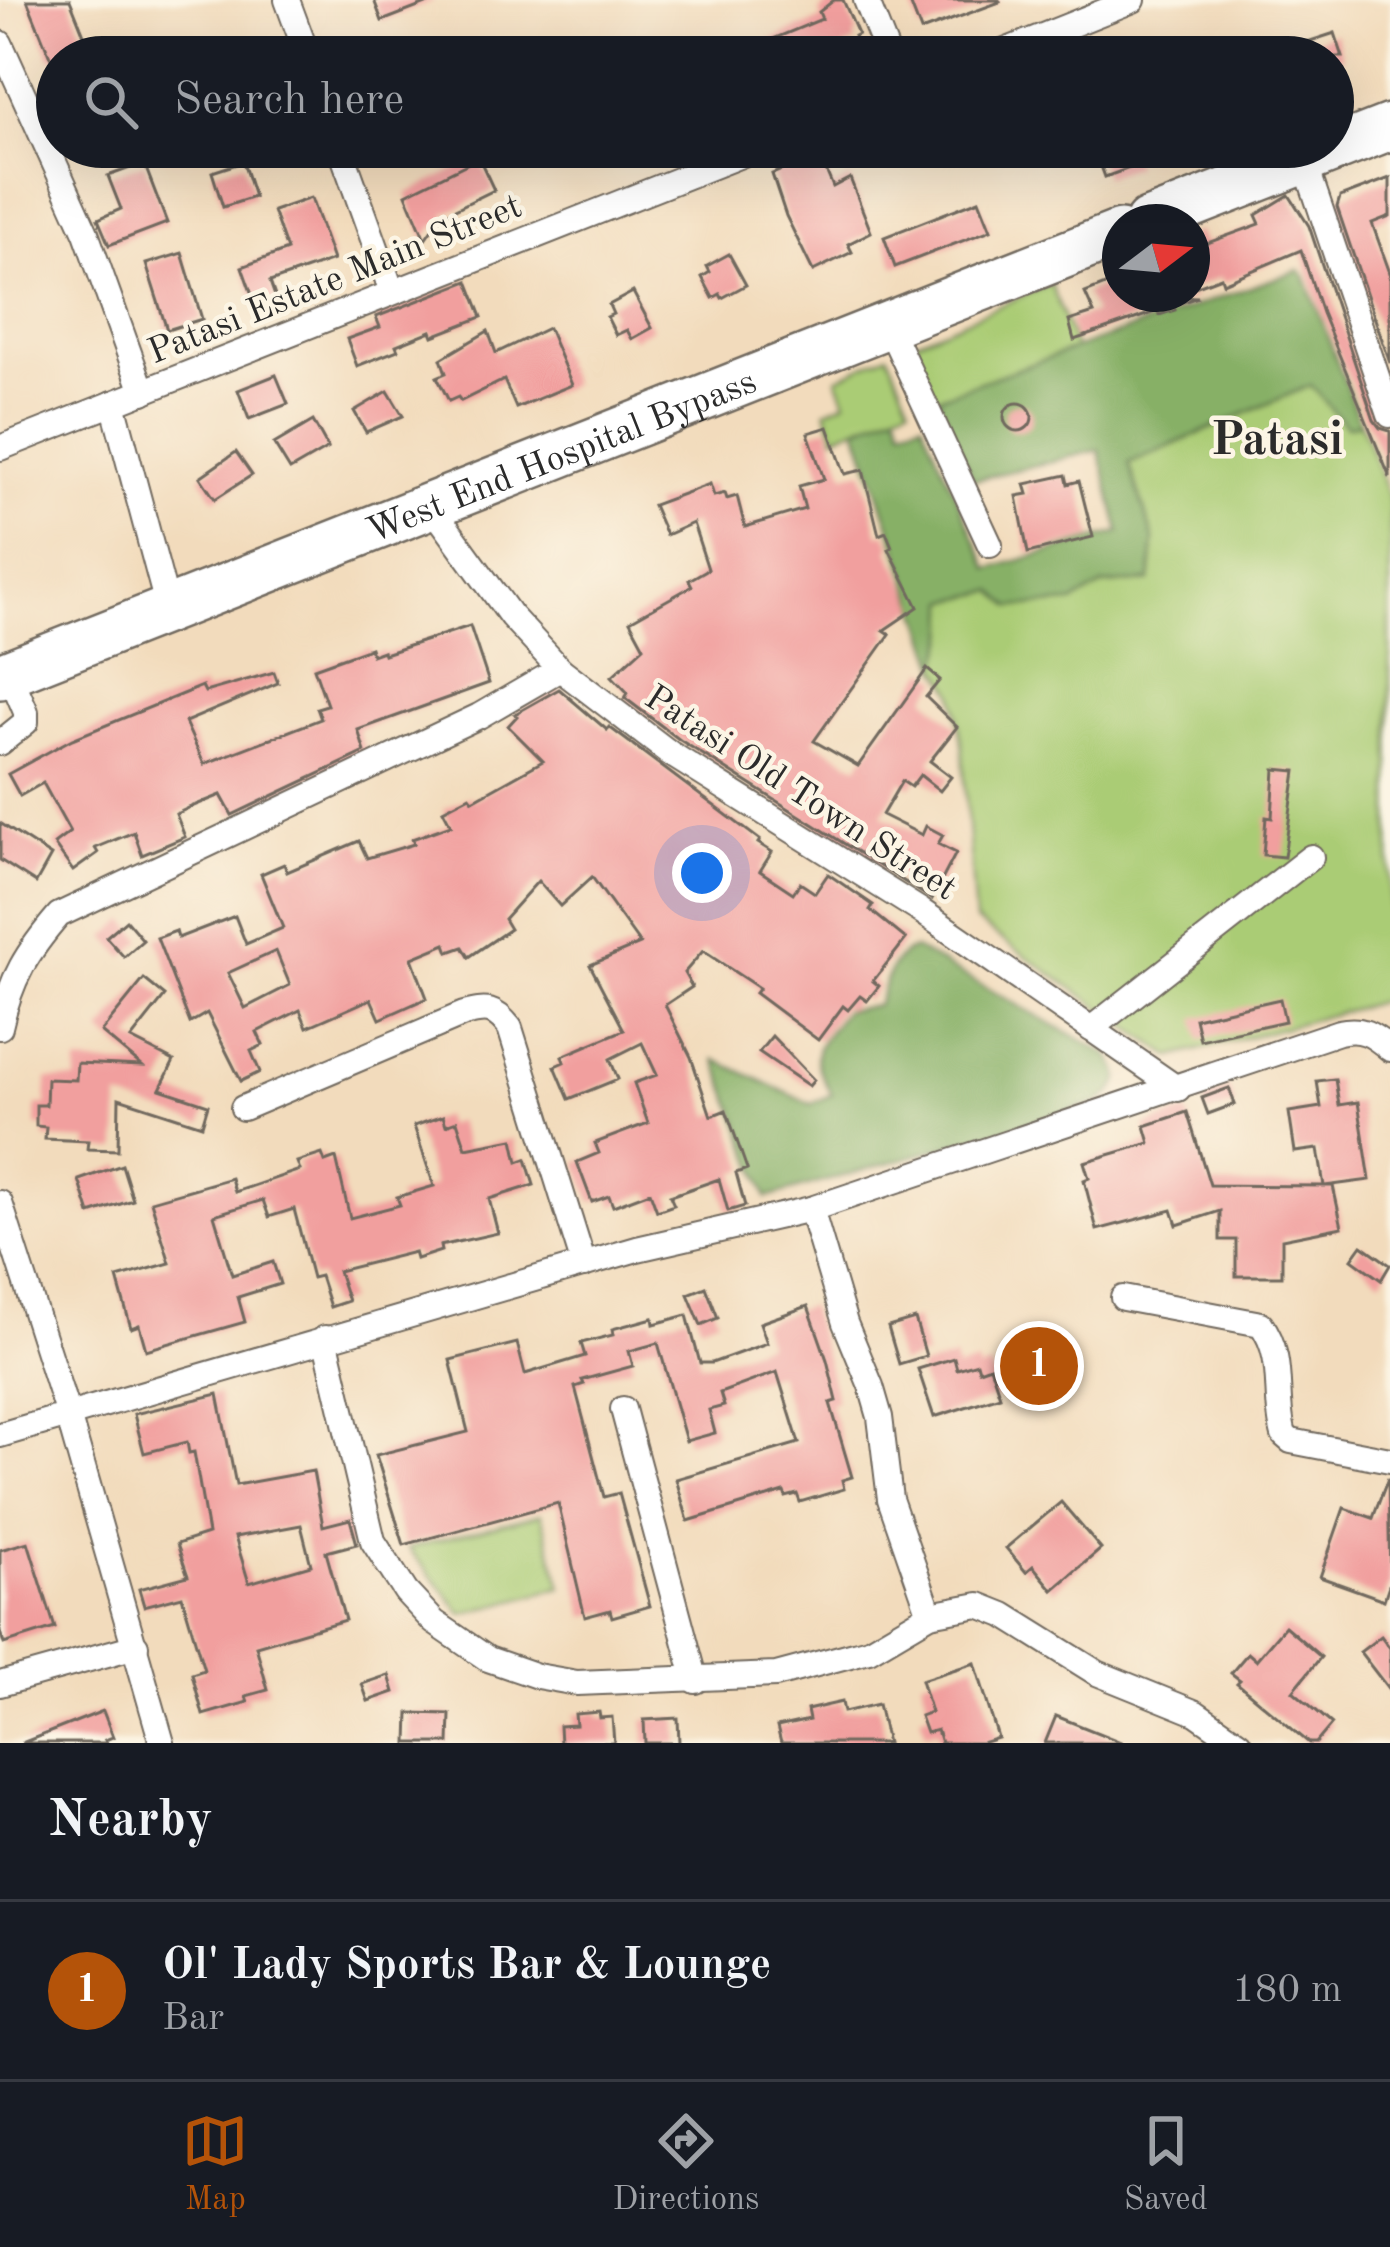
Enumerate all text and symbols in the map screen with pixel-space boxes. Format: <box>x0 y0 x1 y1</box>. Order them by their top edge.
search box <box>36 36 1354 168</box>
icon: search <box>78 69 144 135</box>
text: Search here <box>174 79 404 124</box>
street label: Patasi Estate Main Street <box>144 189 527 372</box>
north arrow <box>1102 204 1210 312</box>
street label: West End Hospital Bypass <box>363 365 762 551</box>
district label: Patasi <box>1211 417 1343 465</box>
street label: Patasi Old Town Street <box>638 680 962 908</box>
your location <box>672 843 732 903</box>
pin: 1 <box>1000 1321 1078 1411</box>
text: Nearby <box>48 1796 213 1847</box>
text: Ol' Lady Sports Bar & Lounge <box>162 1944 771 1989</box>
text: 1 <box>76 1971 98 2010</box>
text: 180 m <box>1232 1971 1342 2010</box>
text: Bar <box>162 1999 224 2038</box>
tab: Map <box>182 2108 248 2221</box>
tab: Directions <box>613 2108 759 2221</box>
tab: Saved <box>1124 2108 1208 2221</box>

